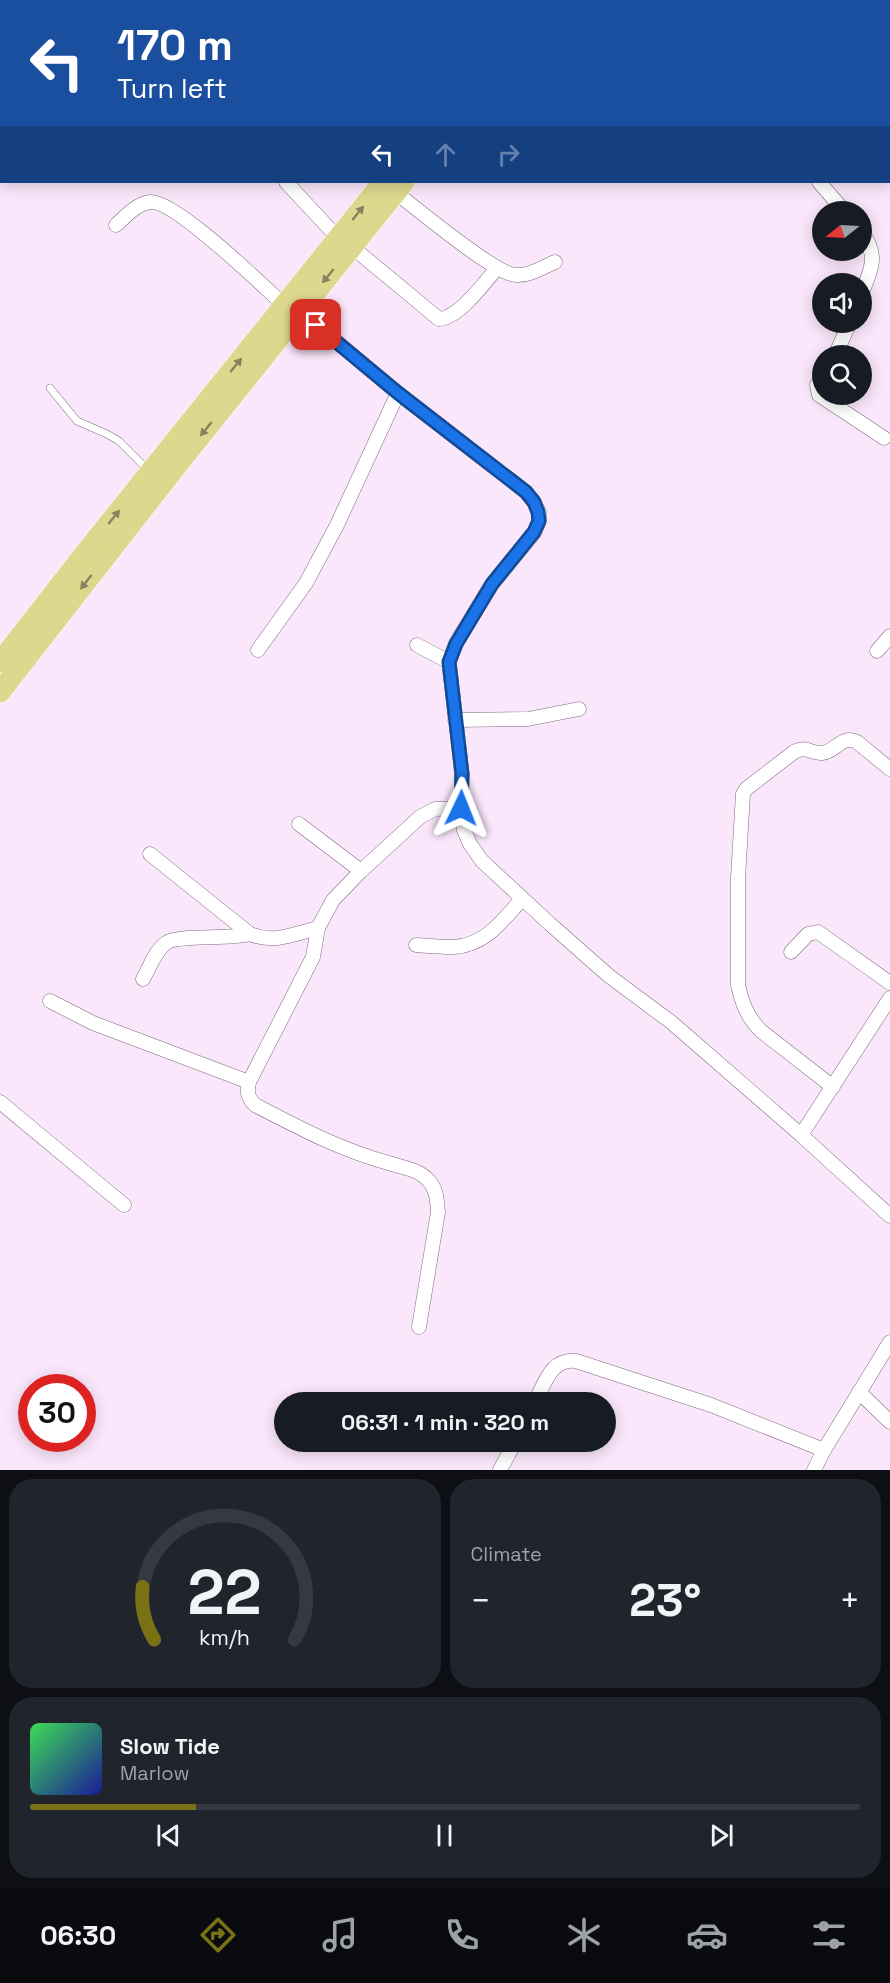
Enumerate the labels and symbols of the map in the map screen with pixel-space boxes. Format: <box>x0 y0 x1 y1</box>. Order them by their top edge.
north arrow <box>812 201 872 261</box>
one-way arrow <box>352 205 364 220</box>
one-way arrow <box>322 269 334 284</box>
pin <box>290 299 341 350</box>
one-way arrow <box>229 357 241 372</box>
one-way arrow <box>200 421 213 437</box>
one-way arrow <box>107 509 120 525</box>
one-way arrow <box>79 574 92 590</box>
position arrow <box>429 776 493 840</box>
speed limit sign: 30 <box>18 1374 96 1452</box>

